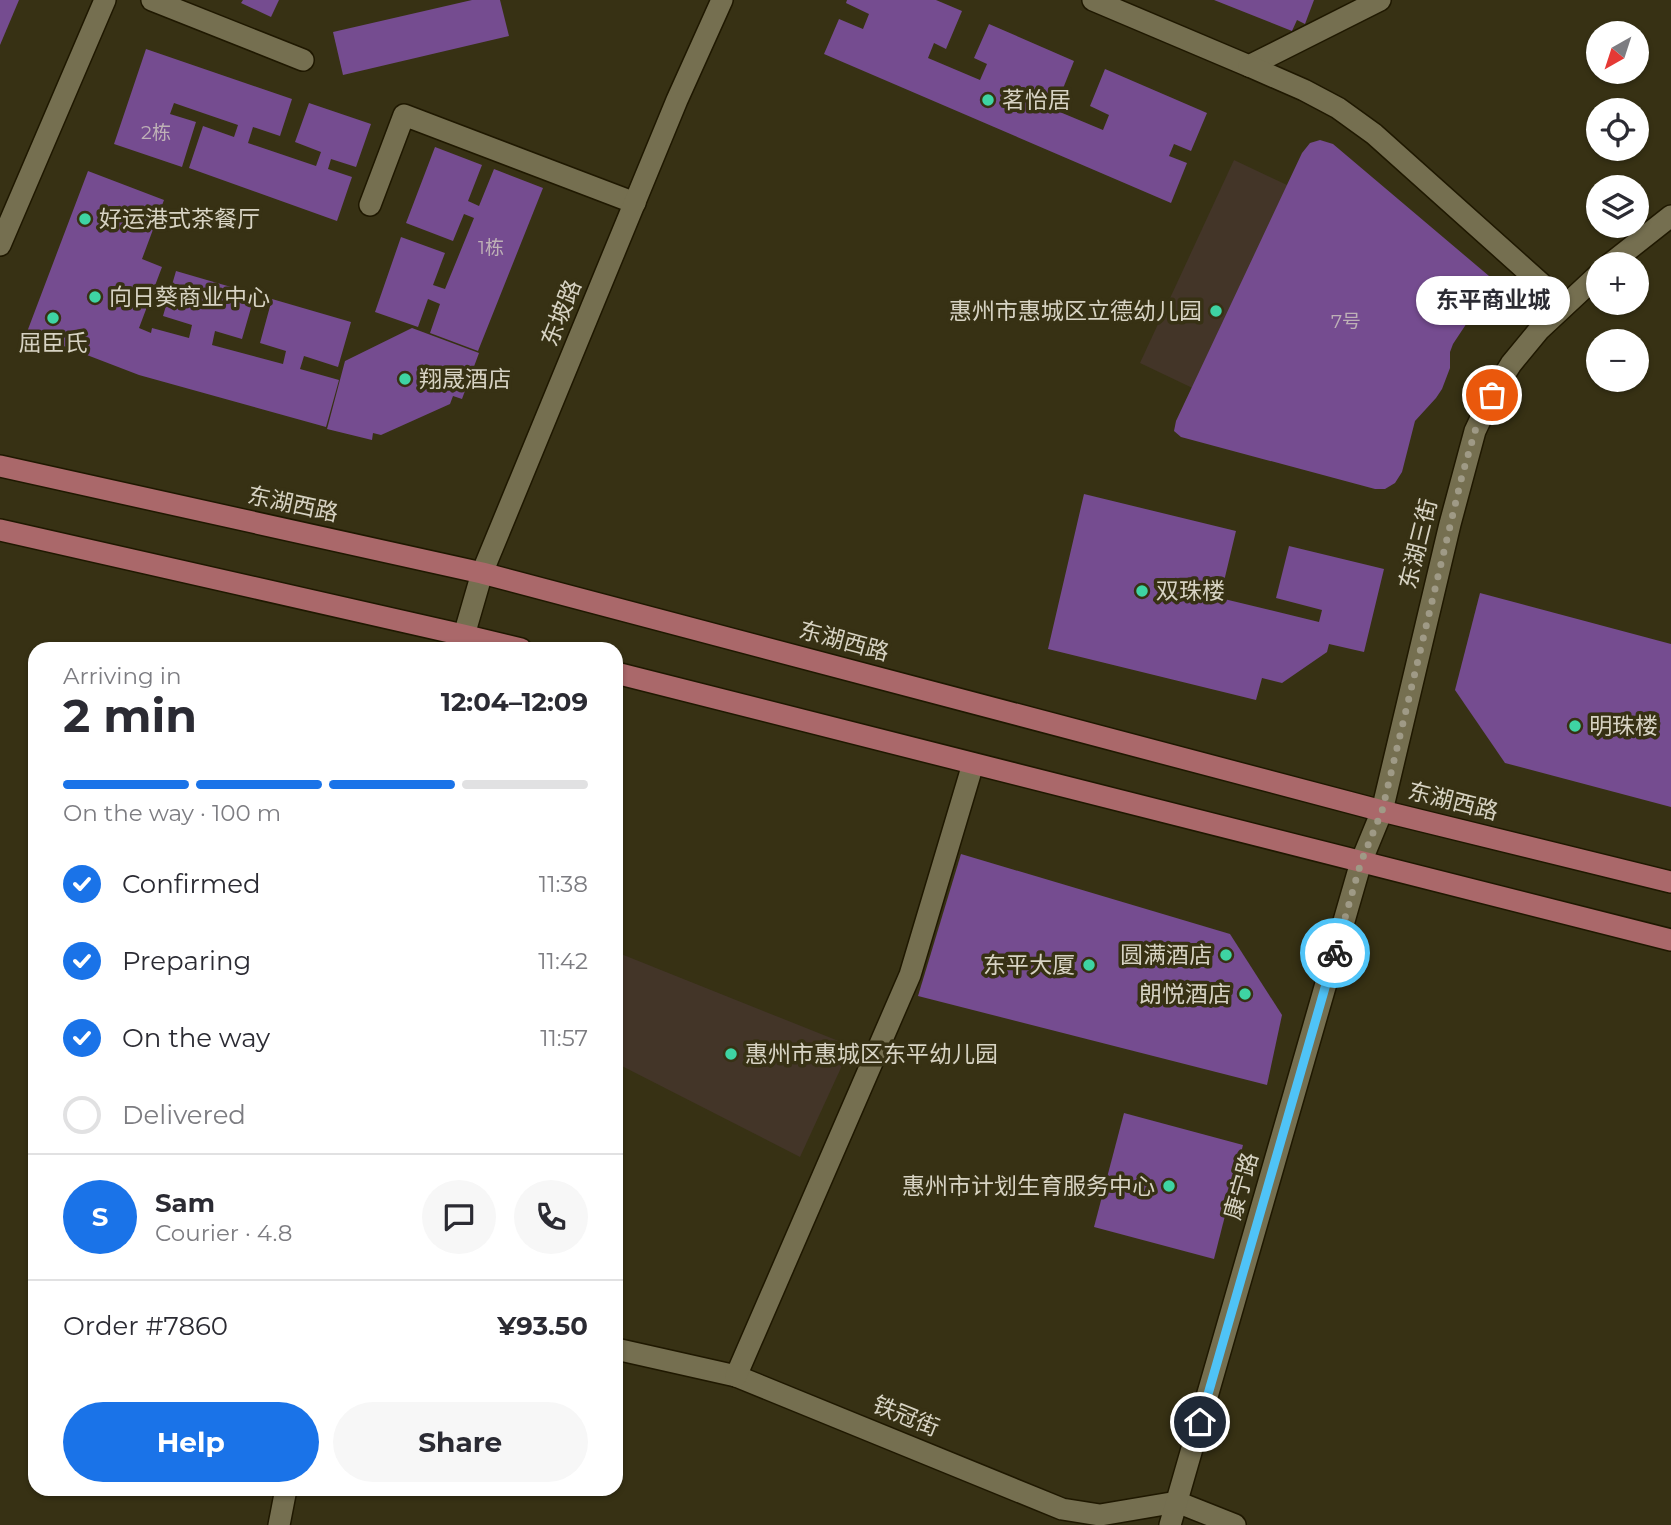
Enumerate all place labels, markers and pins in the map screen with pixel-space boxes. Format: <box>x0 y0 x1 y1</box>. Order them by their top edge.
place label: 茗怡居 <box>1002 86 1071 114</box>
marker: 茗怡居 <box>980 92 996 108</box>
place label: 好运港式茶餐厅 <box>99 205 260 233</box>
marker: 好运港式茶餐厅 <box>77 211 93 227</box>
callout: 东平商业城 <box>1415 276 1569 325</box>
place label: 向日葵商业中心 <box>109 283 270 311</box>
marker: 向日葵商业中心 <box>87 289 103 305</box>
place label: 惠州市惠城区立德幼儿园 <box>949 297 1202 325</box>
marker: 惠州市惠城区立德幼儿园 <box>1208 303 1224 319</box>
marker: 屈臣氏 <box>45 310 61 326</box>
place label: 屈臣氏 <box>19 329 88 357</box>
place label: 翔晟酒店 <box>419 365 511 393</box>
pin <box>1462 365 1522 425</box>
marker: 翔晟酒店 <box>397 371 413 387</box>
place label: 双珠楼 <box>1156 577 1225 605</box>
marker: 双珠楼 <box>1134 583 1150 599</box>
place label: 明珠楼 <box>1589 712 1658 740</box>
marker: 明珠楼 <box>1567 718 1583 734</box>
place label: 圆满酒店 <box>1120 941 1212 969</box>
marker: 圆满酒店 <box>1218 947 1234 963</box>
place label: 东平大厦 <box>983 951 1075 979</box>
marker: 东平大厦 <box>1081 957 1097 973</box>
place label: 朗悦酒店 <box>1139 980 1231 1008</box>
marker: 朗悦酒店 <box>1237 986 1253 1002</box>
place label: 惠州市惠城区东平幼儿园 <box>745 1040 998 1068</box>
marker: 惠州市惠城区东平幼儿园 <box>723 1046 739 1062</box>
place label: 惠州市计划生育服务中心 <box>902 1172 1155 1200</box>
marker: 惠州市计划生育服务中心 <box>1161 1178 1177 1194</box>
pin <box>1170 1392 1230 1452</box>

